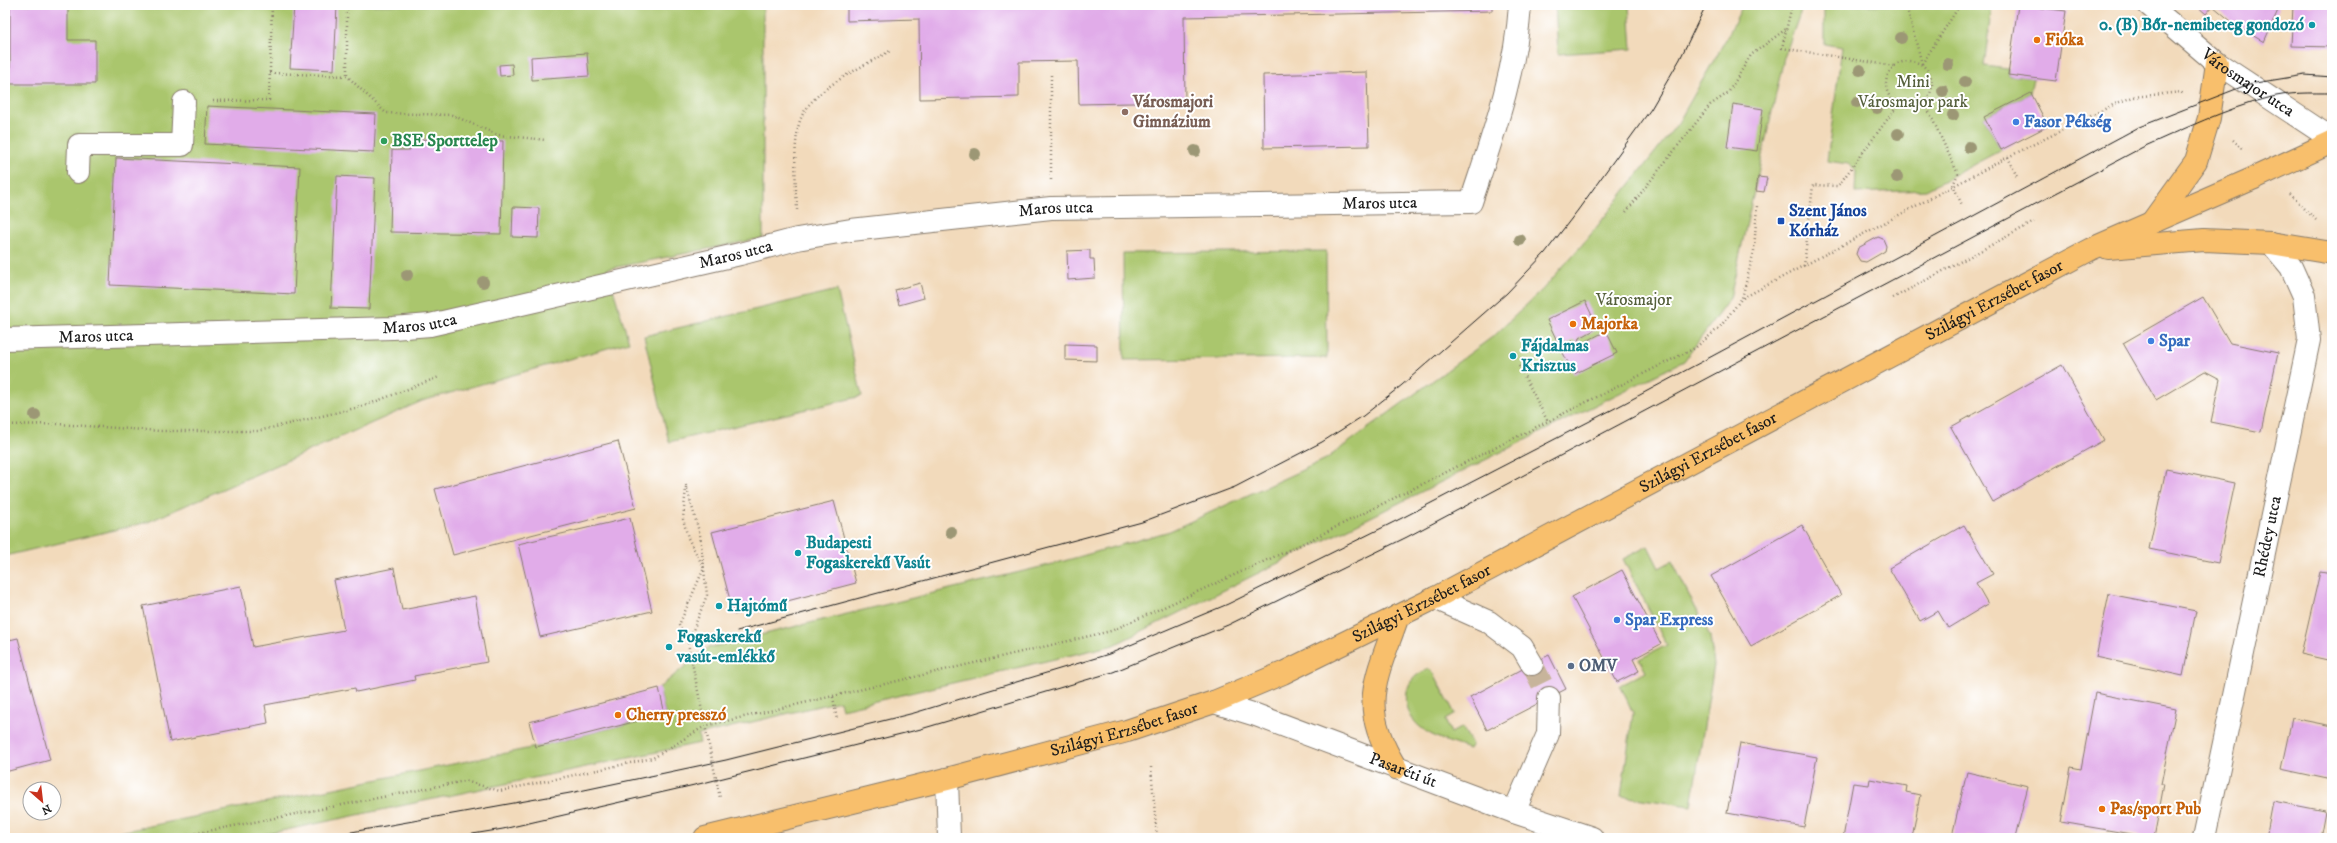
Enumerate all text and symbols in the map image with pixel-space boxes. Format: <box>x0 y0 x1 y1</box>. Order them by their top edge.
place label: 0. (B) Bőr-nemibeteg gondozó <box>2099 14 2304 36</box>
marker: 0. (B) Bőr-nemibeteg gondozó <box>2307 20 2317 30</box>
place label: Fióka <box>2045 29 2084 51</box>
marker: Fióka <box>2032 35 2042 45</box>
street label: Városmajor utca <box>2196 43 2299 123</box>
park label: Mini Városmajor park <box>1857 71 1969 113</box>
place label: Városmajori Gimnázium <box>1132 91 1214 133</box>
marker: Városmajori Gimnázium <box>1120 107 1130 117</box>
place label: Fasor Pékség <box>2024 111 2112 133</box>
marker: Fasor Pékség <box>2011 117 2021 127</box>
place label: BSE Sporttelep <box>392 130 498 152</box>
marker: BSE Sporttelep <box>379 136 389 146</box>
street label: Maros utca <box>1342 192 1418 215</box>
street label: Maros utca <box>1017 196 1094 223</box>
place label: Szent János Kórház <box>1789 200 1867 242</box>
marker: Szent János Kórház <box>1776 216 1786 226</box>
street label: Maros utca <box>697 235 776 274</box>
street label: Szilágyi Erzsébet fasor <box>1922 254 2068 346</box>
park label: Városmajor <box>1595 289 1673 311</box>
street label: Maros utca <box>382 308 460 339</box>
place label: Majorka <box>1581 313 1639 335</box>
marker: Majorka <box>1568 319 1578 329</box>
street label: Maros utca <box>58 324 135 348</box>
place label: Spar <box>2159 330 2191 352</box>
place label: Fájdalmas Krisztus <box>1521 335 1589 377</box>
marker: Spar <box>2146 336 2156 346</box>
marker: Fájdalmas Krisztus <box>1508 351 1518 361</box>
street label: Szilágyi Erzsébet fasor <box>1636 407 1782 498</box>
street label: Rhédey utca <box>2248 493 2287 579</box>
place label: Budapesti Fogaskerekű Vasút <box>806 532 931 574</box>
marker: Budapesti Fogaskerekű Vasút <box>793 548 803 558</box>
street label: Szilágyi Erzsébet fasor <box>1349 559 1496 648</box>
place label: Hajtómű <box>727 595 788 617</box>
marker: Hajtómű <box>714 601 724 611</box>
place label: Spar Express <box>1625 609 1714 631</box>
marker: Spar Express <box>1612 615 1622 625</box>
place label: Fogaskerekű vasút-emlékkő <box>676 626 776 668</box>
marker: Fogaskerekű vasút-emlékkő <box>664 642 674 652</box>
place label: OMV <box>1579 655 1618 677</box>
marker: OMV <box>1566 661 1576 671</box>
street label: Szilágyi Erzsébet fasor <box>1048 697 1201 762</box>
place label: Cherry presszó <box>626 704 726 726</box>
marker: Cherry presszó <box>613 710 623 720</box>
street label: Pasaréti út <box>1366 748 1440 793</box>
north arrow <box>22 781 62 821</box>
place label: Pas/sport Pub <box>2110 798 2201 820</box>
text: N <box>39 801 53 817</box>
marker: Pas/sport Pub <box>2097 804 2107 814</box>

